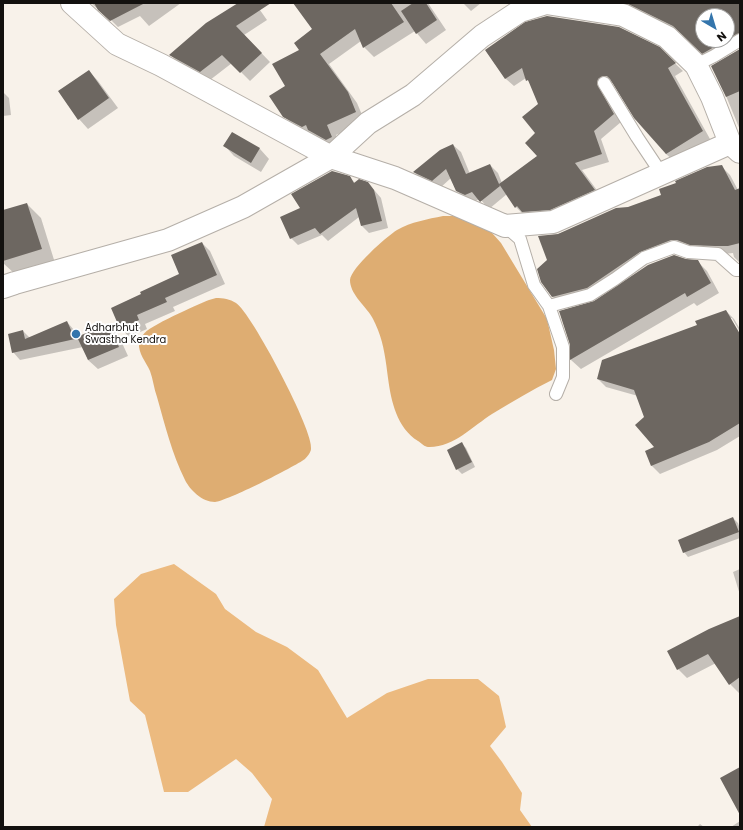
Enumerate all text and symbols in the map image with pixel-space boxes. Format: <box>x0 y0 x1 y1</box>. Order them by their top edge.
north arrow <box>695 8 735 48</box>
text: N <box>714 28 730 46</box>
place label: Adharbhut Swastha Kendra <box>85 322 166 346</box>
marker: Adharbhut Swastha Kendra <box>70 328 82 340</box>

